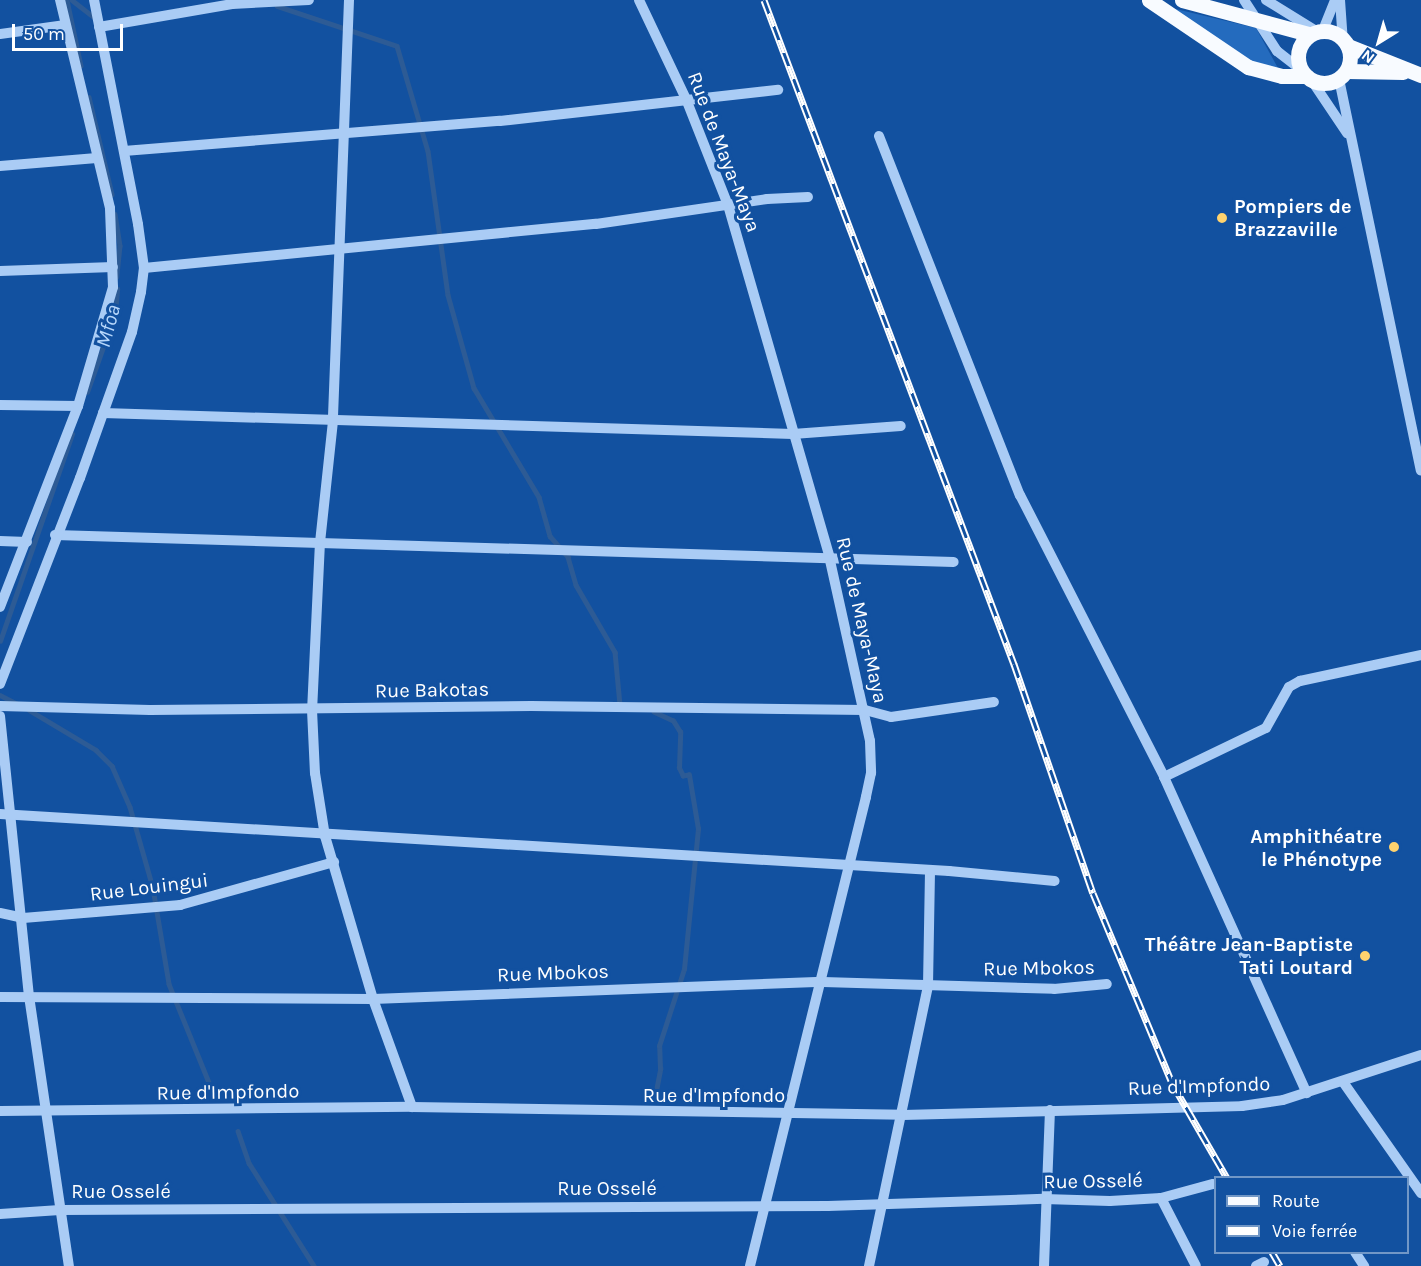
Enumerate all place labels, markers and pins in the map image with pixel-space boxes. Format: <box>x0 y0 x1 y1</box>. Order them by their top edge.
place label: Pompiers de Brazzaville <box>1234 195 1352 242</box>
marker: Pompiers de Brazzaville <box>1215 211 1229 225</box>
place label: Amphithéatre le Phénotype <box>1250 824 1382 871</box>
marker: Amphithéatre le Phénotype <box>1387 840 1401 854</box>
place label: Théâtre Jean-Baptiste Tati Loutard <box>1145 933 1353 980</box>
marker: Théâtre Jean-Baptiste Tati Loutard <box>1358 949 1372 963</box>

